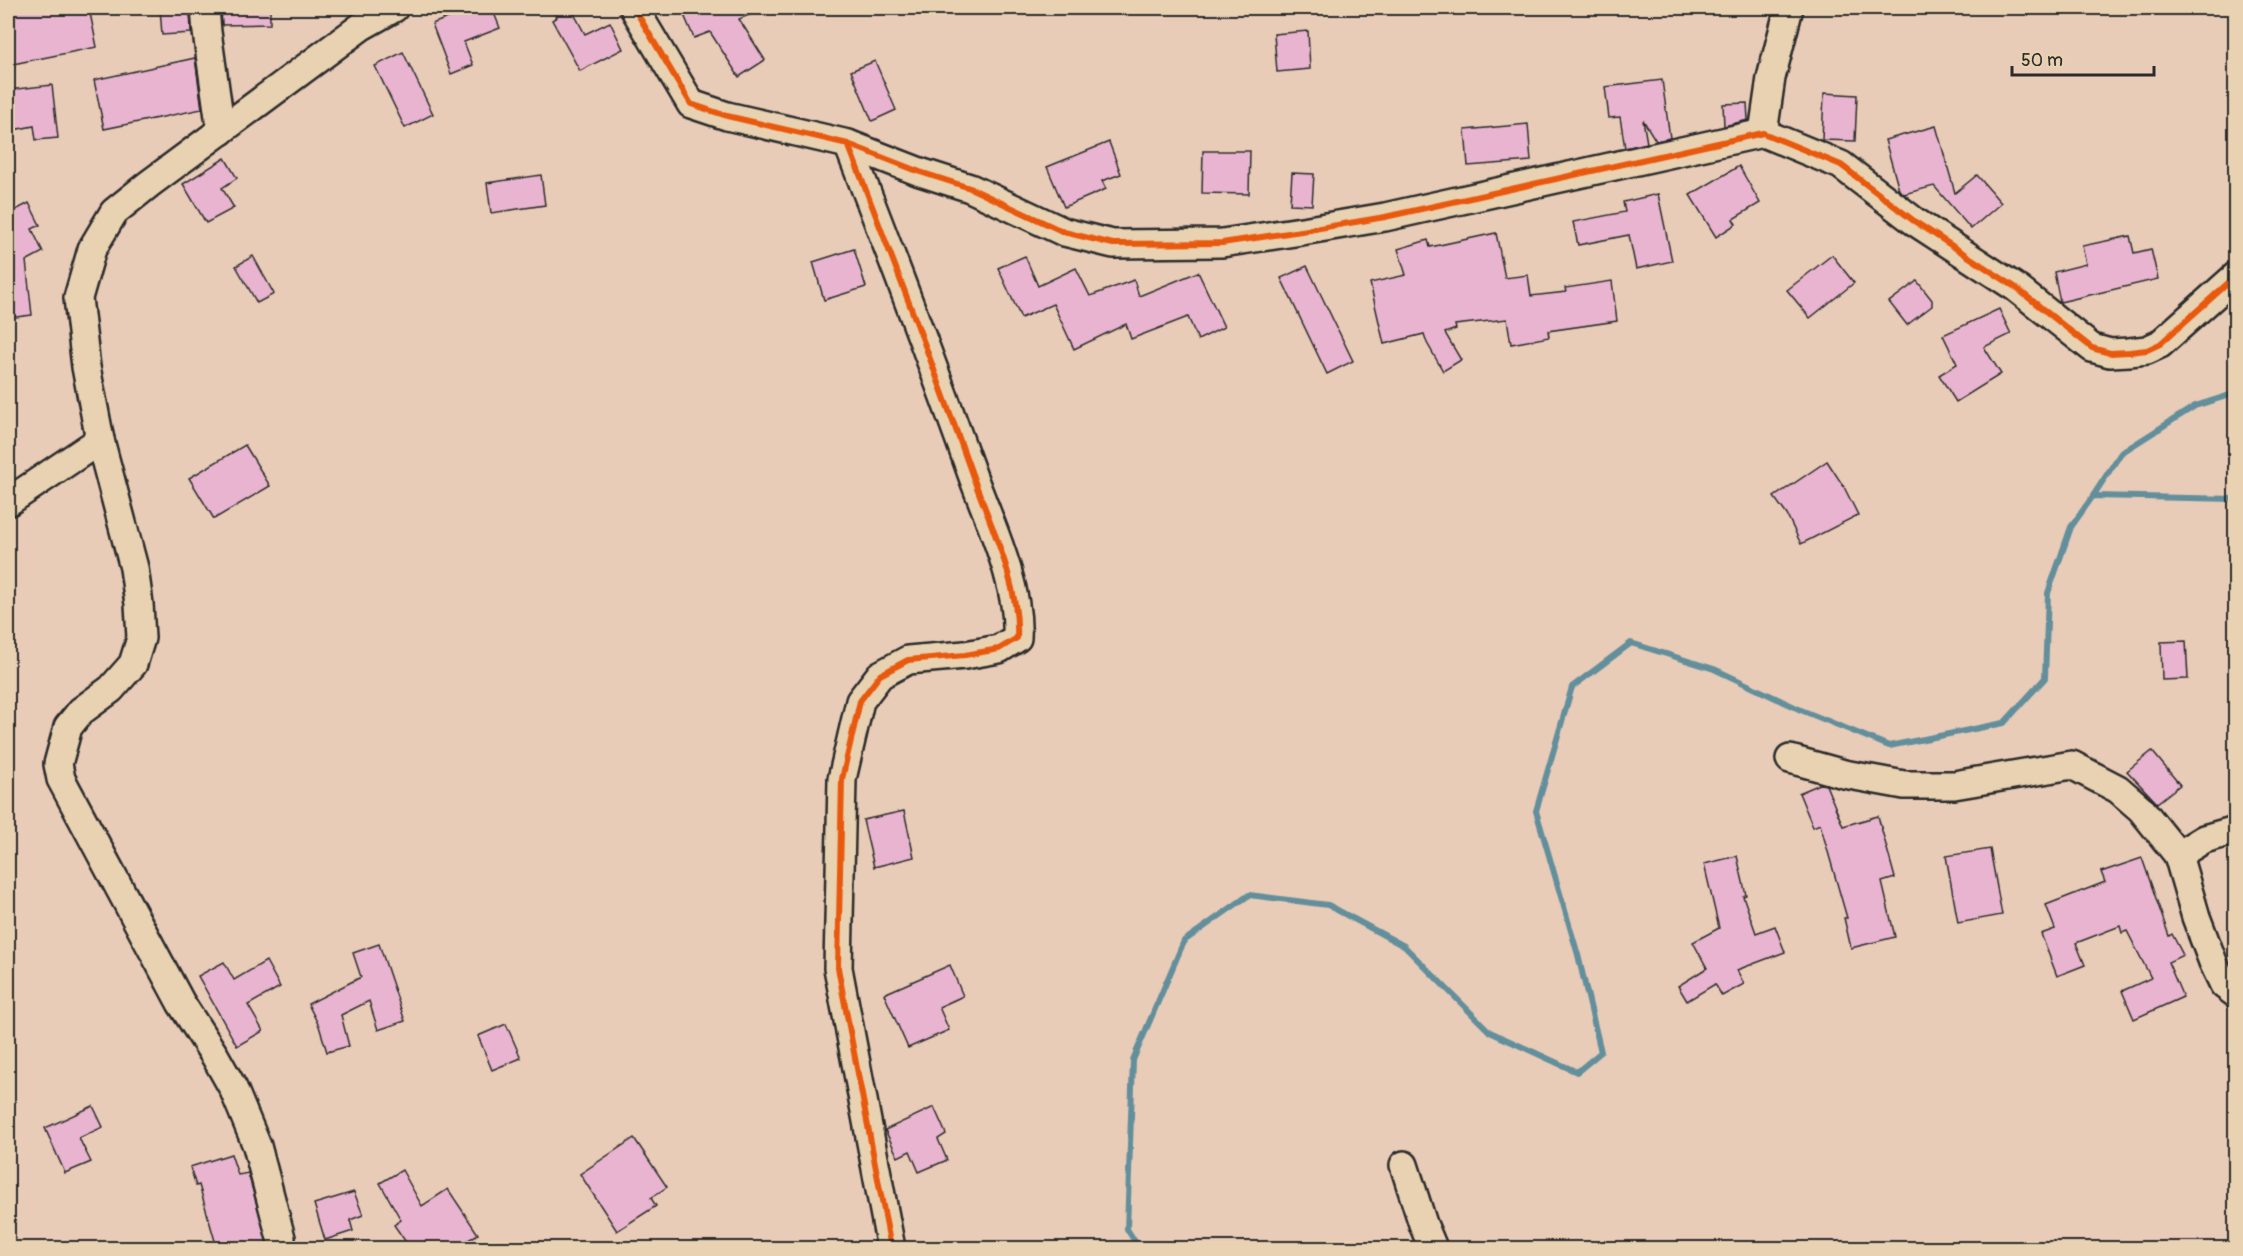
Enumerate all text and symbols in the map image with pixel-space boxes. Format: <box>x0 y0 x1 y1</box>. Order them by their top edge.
scale bar <box>2012 39 2154 77</box>
text: 50 m <box>2021 49 2063 72</box>

